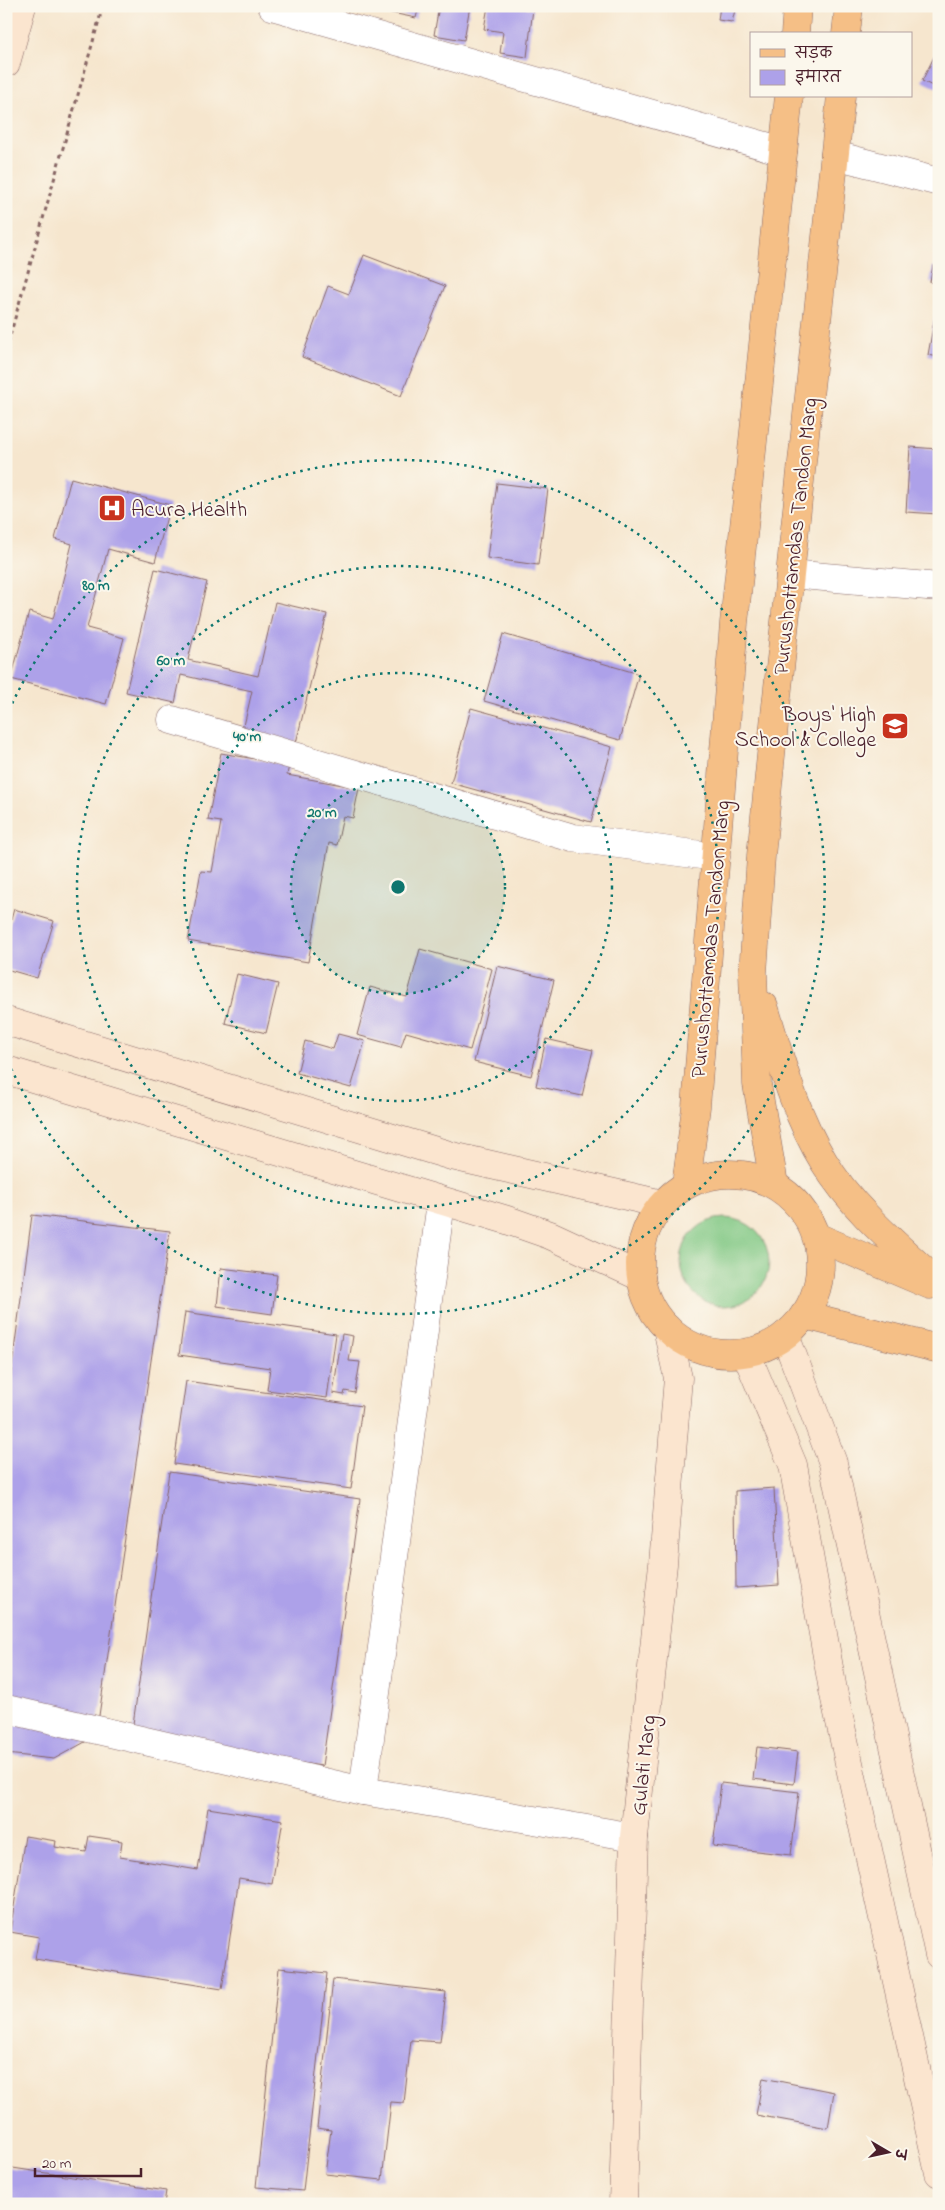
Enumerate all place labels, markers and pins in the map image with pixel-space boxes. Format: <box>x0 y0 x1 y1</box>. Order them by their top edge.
hospital icon: Acura Health <box>97 493 127 523</box>
place label: Acura Health <box>131 495 247 527</box>
place label: Boys' High School & College <box>735 700 876 758</box>
school or university icon: Boys' High School & College <box>880 711 910 741</box>
centre of rings <box>389 878 407 896</box>

